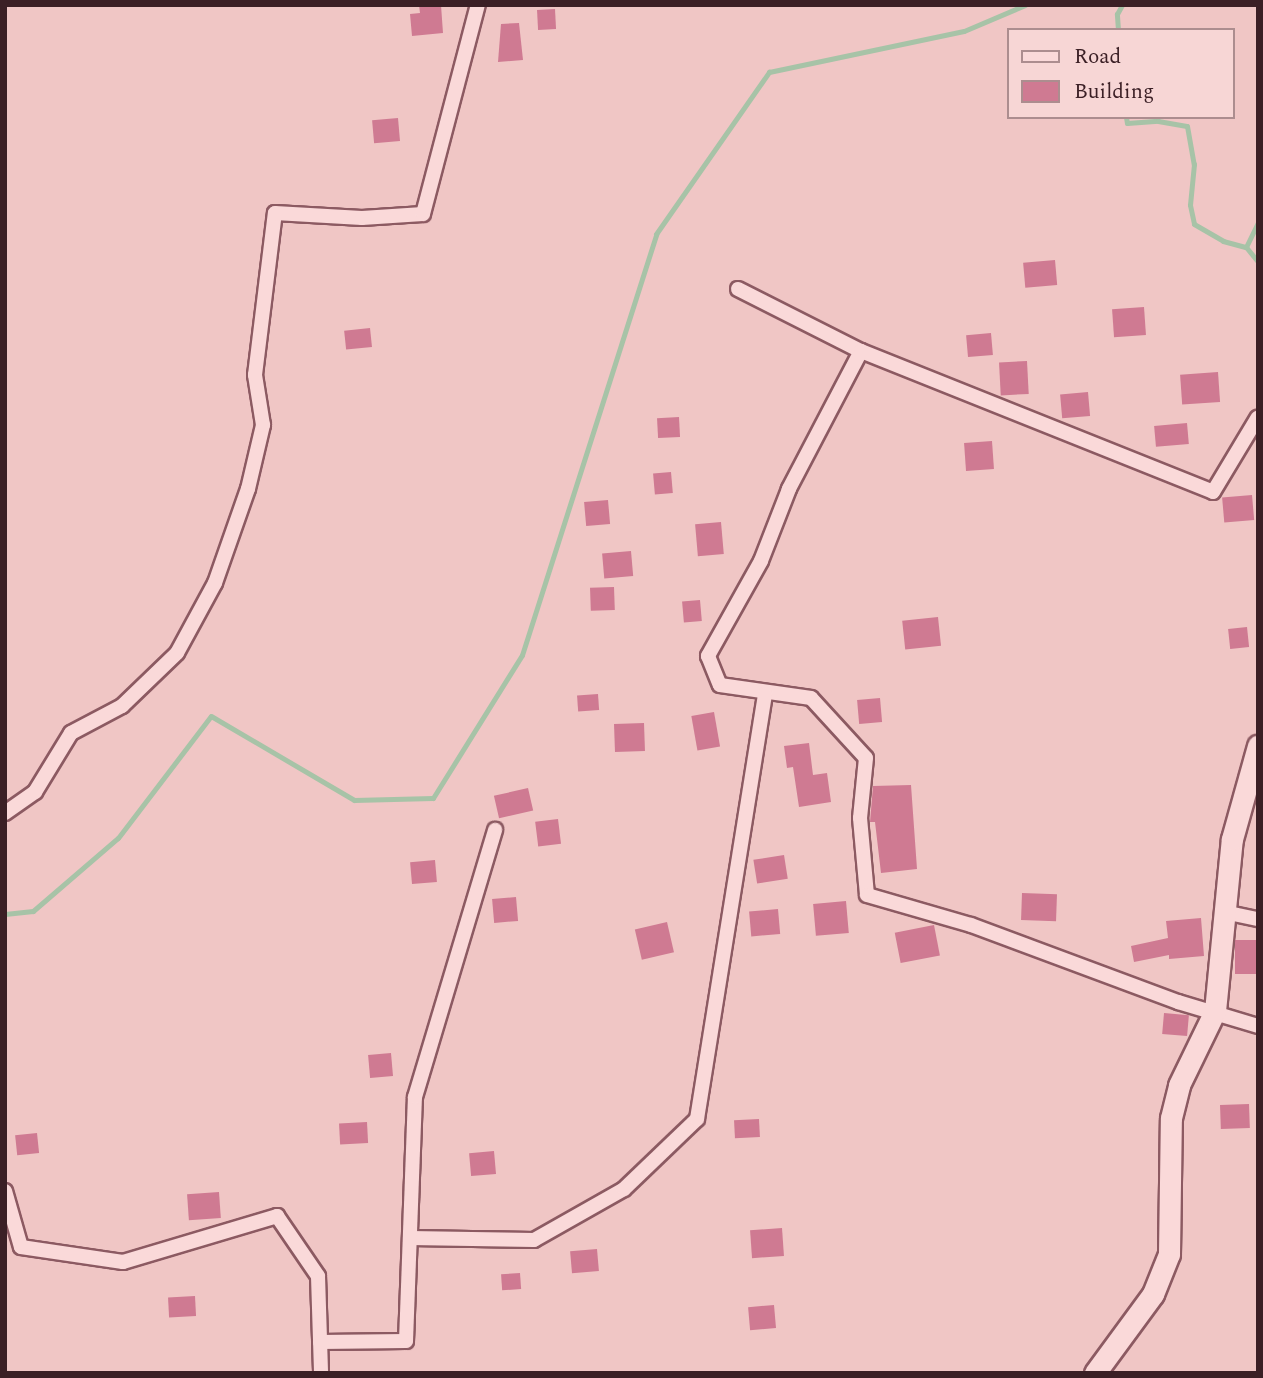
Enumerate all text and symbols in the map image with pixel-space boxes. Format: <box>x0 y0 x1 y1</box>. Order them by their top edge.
legend <box>1007 28 1235 119</box>
text: Road <box>1074 41 1121 73</box>
text: Building <box>1074 76 1154 108</box>

